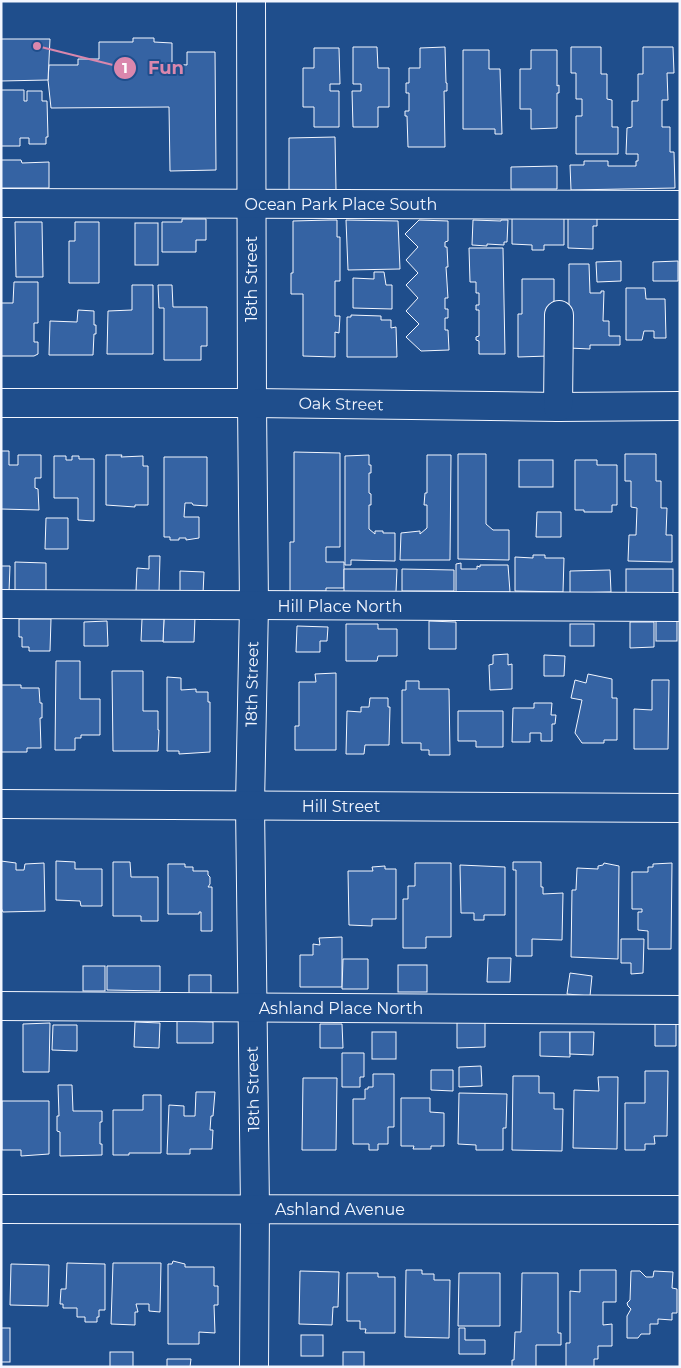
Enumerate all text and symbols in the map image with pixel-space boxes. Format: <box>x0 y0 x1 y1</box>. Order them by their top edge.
callout: Fun <box>113 52 194 85</box>
text: Fun <box>148 57 184 79</box>
text: 1 <box>122 58 128 77</box>
street label: Ocean Park Place South <box>245 195 437 214</box>
street label: 18th Street <box>242 236 261 322</box>
street label: Oak Street <box>298 394 384 414</box>
street label: Hill Place North <box>277 597 403 616</box>
street label: 18th Street <box>242 640 262 727</box>
street label: Hill Street <box>302 797 381 816</box>
street label: Ashland Place North <box>259 999 423 1018</box>
street label: 18th Street <box>243 1045 263 1132</box>
street label: Ashland Avenue <box>275 1200 405 1219</box>

